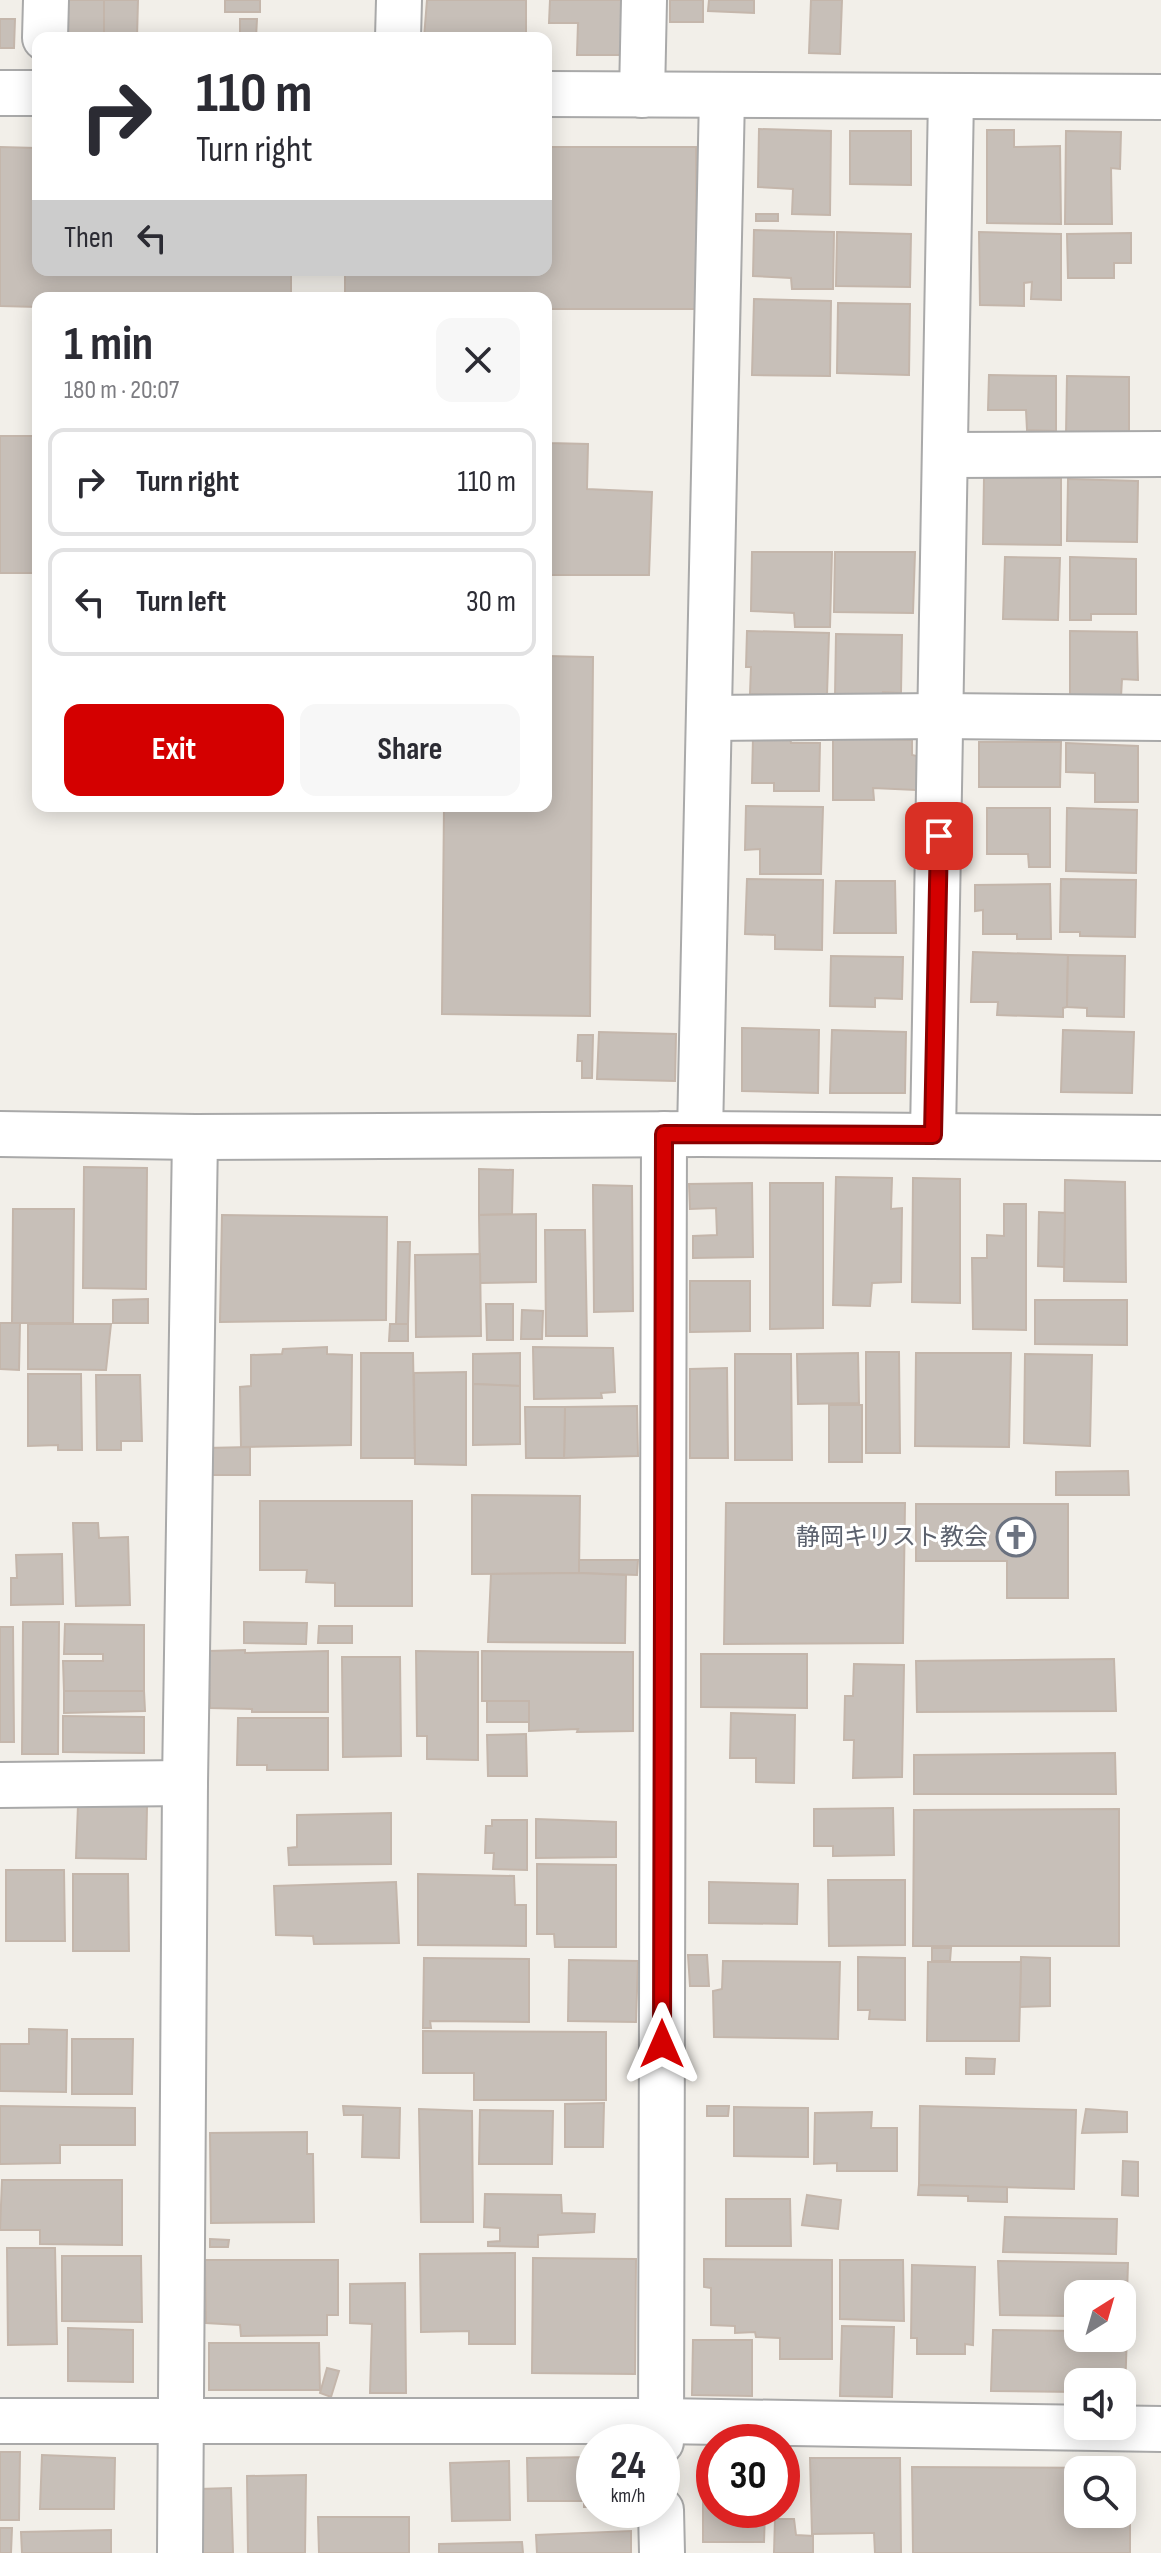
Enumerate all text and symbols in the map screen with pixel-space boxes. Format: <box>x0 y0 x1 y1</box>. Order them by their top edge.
text: 110 m <box>196 61 312 128</box>
icon: right <box>64 64 168 168</box>
text: Turn right <box>196 129 313 172</box>
icon: left <box>130 216 174 260</box>
text: Then <box>64 220 114 256</box>
text: 1 min <box>64 316 153 373</box>
button: close <box>436 318 520 402</box>
text: 180 m · 20:07 <box>64 375 179 406</box>
icon: right <box>68 460 112 504</box>
text: Turn right <box>136 464 239 500</box>
text: 110 m <box>458 464 516 500</box>
icon: left <box>68 580 112 624</box>
text: Turn left <box>136 584 226 620</box>
text: 30 m <box>466 584 516 620</box>
button: Exit <box>64 704 284 796</box>
button: Share <box>300 704 520 796</box>
pin <box>905 802 973 870</box>
icon: arrive <box>917 814 961 858</box>
church icon: 静岡キリスト教会 <box>995 1516 1037 1558</box>
place label: 静岡キリスト教会 <box>796 1523 988 1552</box>
position arrow <box>620 2002 704 2086</box>
north arrow <box>1064 2280 1136 2352</box>
map controls <box>1064 2280 1136 2528</box>
button: sound <box>1064 2368 1136 2440</box>
speed limit sign: 30 <box>696 2424 800 2528</box>
text: 24 <box>610 2442 646 2490</box>
button: search <box>1064 2456 1136 2528</box>
text: km/h <box>611 2484 645 2508</box>

